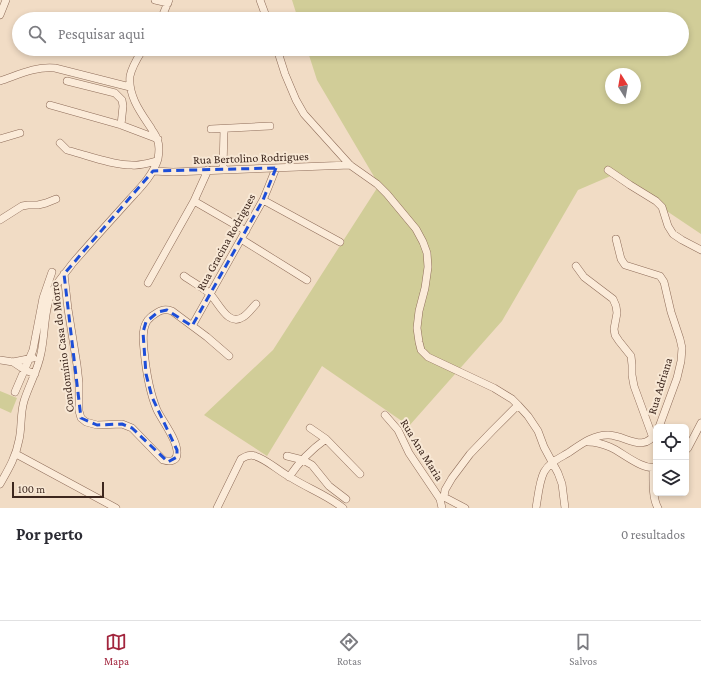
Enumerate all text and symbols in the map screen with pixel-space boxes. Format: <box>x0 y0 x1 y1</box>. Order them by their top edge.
search box <box>12 12 689 56</box>
icon: search <box>26 23 48 45</box>
text: Pesquisar aqui <box>58 26 145 42</box>
north arrow <box>605 68 641 104</box>
street label: Rua Bertolino Rodrigues <box>193 149 309 167</box>
street label: Rua Gracina Rodrigues <box>194 191 259 293</box>
street label: Condomínio Casa do Morro <box>47 281 77 413</box>
street label: Rua Adriana <box>645 355 675 416</box>
street label: Rua Ana Maria <box>397 417 447 484</box>
map controls <box>653 424 689 496</box>
button: locate <box>653 424 689 460</box>
button: layers <box>653 460 689 496</box>
scale bar <box>12 480 104 499</box>
text: 100 m <box>18 483 45 495</box>
text: Por perto <box>16 525 83 544</box>
text: 0 resultados <box>621 527 685 542</box>
tab: Mapa <box>104 631 129 667</box>
tab: Rotas <box>337 631 361 667</box>
tab: Salvos <box>569 631 597 667</box>

